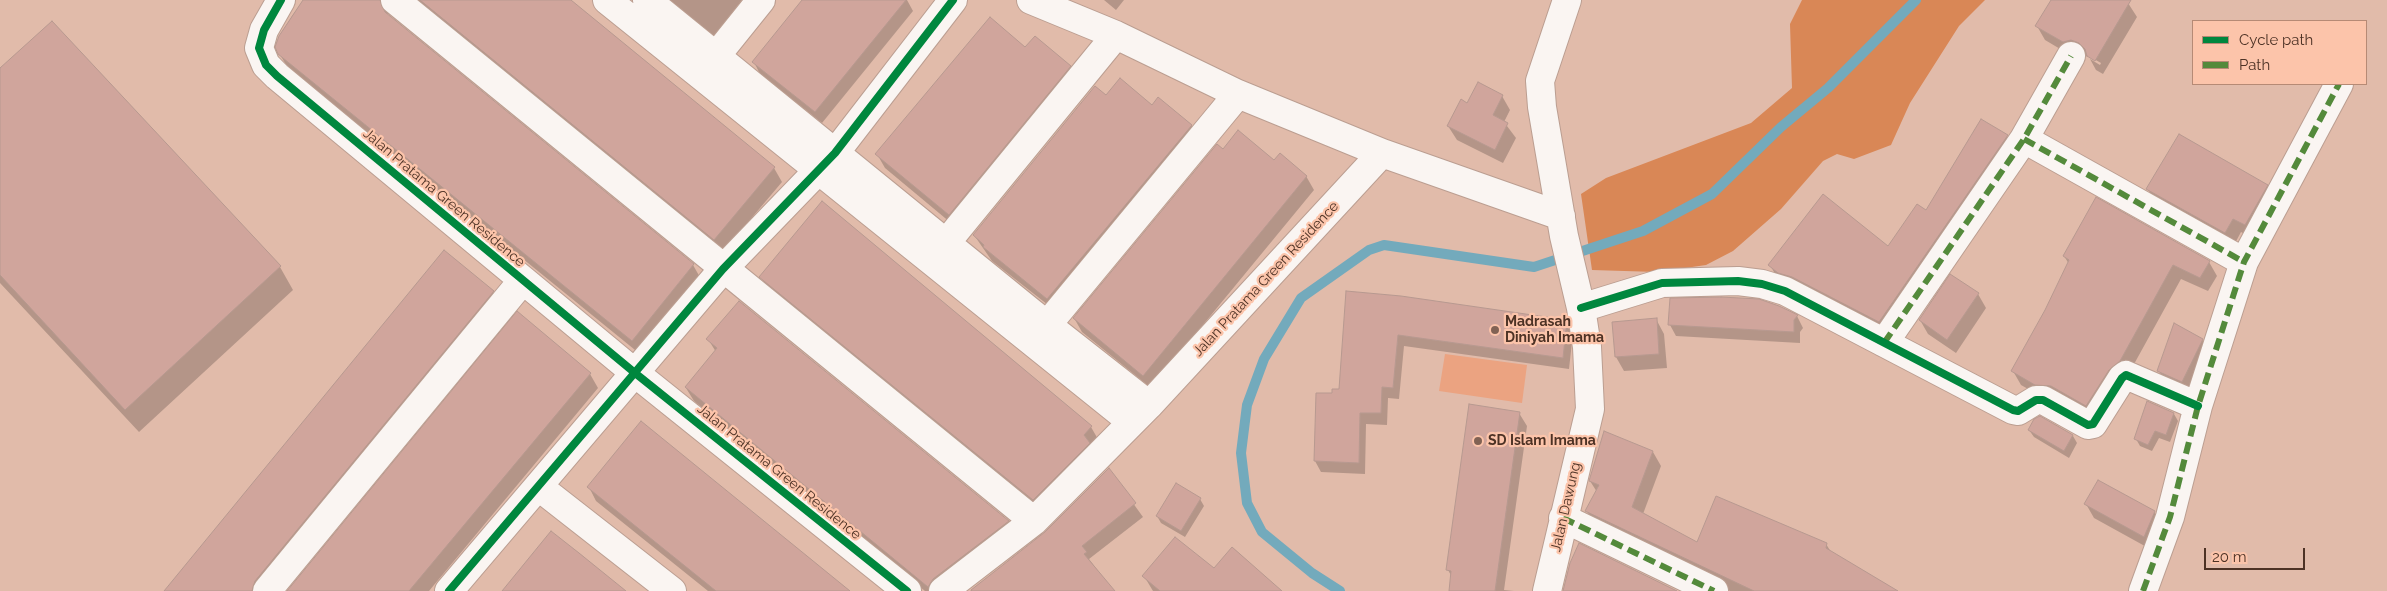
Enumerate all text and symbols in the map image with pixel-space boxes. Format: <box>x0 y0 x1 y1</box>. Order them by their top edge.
legend <box>2192 20 2367 85</box>
text: Cycle path <box>2239 31 2313 49</box>
text: Path <box>2239 56 2270 74</box>
street label: Jalan Pratama Green Residence <box>360 125 528 271</box>
street label: Jalan Pratama Green Residence <box>1190 198 1342 360</box>
place label: Madrasah Diniyah Imama <box>1505 314 1604 347</box>
marker: Madrasah Diniyah Imama <box>1489 324 1501 336</box>
street label: Jalan Pratama Green Residence <box>694 401 864 543</box>
place label: SD Islam Imama <box>1488 433 1596 449</box>
marker: SD Islam Imama <box>1472 435 1484 447</box>
street label: Jalan Dawung <box>1548 461 1584 553</box>
scale bar <box>2207 538 2308 570</box>
text: 20 m <box>2212 548 2247 566</box>

